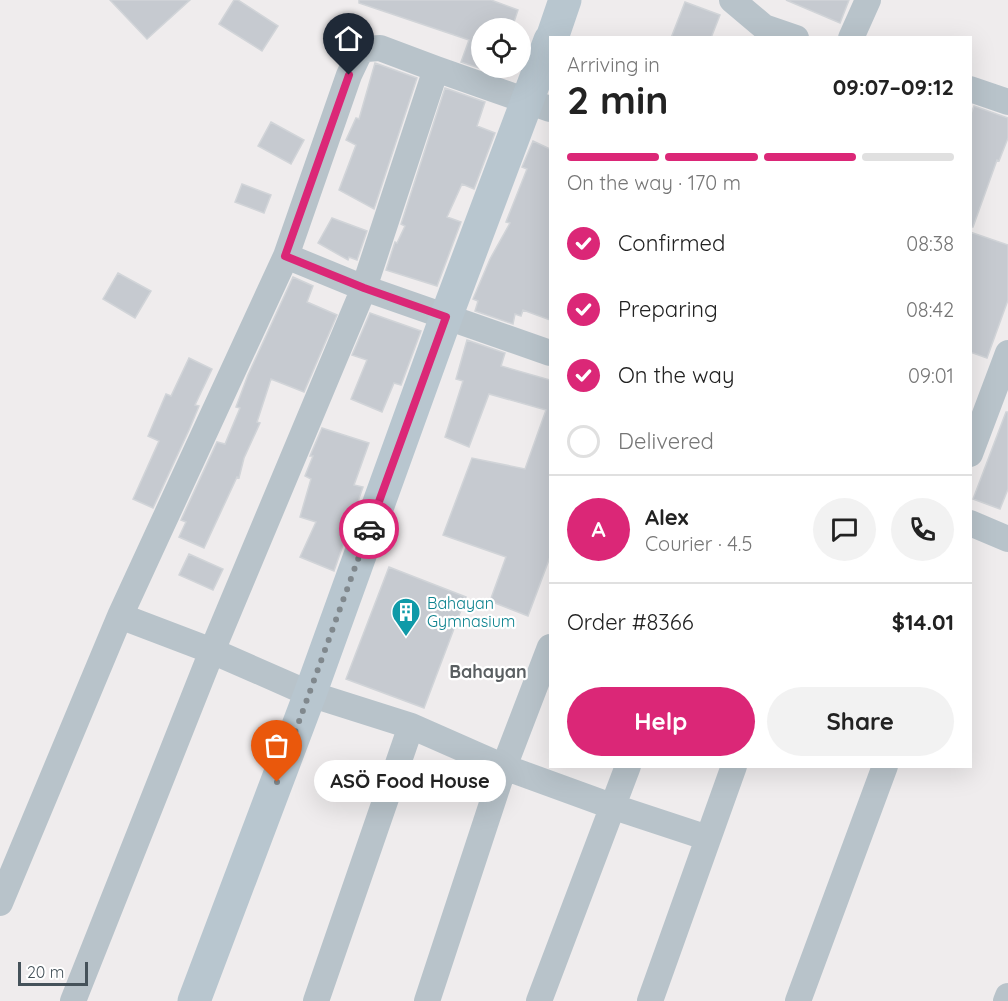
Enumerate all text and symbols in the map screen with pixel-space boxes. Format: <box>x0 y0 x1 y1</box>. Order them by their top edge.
pin <box>323 13 374 75</box>
map controls <box>471 18 531 78</box>
button: locate <box>471 18 531 78</box>
icon: home <box>332 22 365 55</box>
text: Arriving in <box>567 52 660 77</box>
text: 09:07–09:12 <box>833 73 954 101</box>
text: 2 min <box>567 75 669 124</box>
text: On the way · 170 m <box>567 170 741 195</box>
icon: check <box>567 227 600 260</box>
text: Confirmed <box>618 229 725 257</box>
text: 08:38 <box>906 231 954 256</box>
icon: check <box>567 293 600 326</box>
text: Preparing <box>618 295 718 323</box>
text: 08:42 <box>906 297 954 322</box>
icon: check <box>567 359 600 392</box>
text: On the way <box>618 361 734 389</box>
text: 09:01 <box>908 363 954 388</box>
text: Delivered <box>618 427 714 455</box>
button: chat <box>813 498 876 561</box>
button: phone <box>891 498 954 561</box>
courier <box>339 499 399 559</box>
text: Alex <box>645 503 688 531</box>
icon: car <box>353 513 386 546</box>
text: A <box>591 515 606 543</box>
text: Courier · 4.5 <box>645 531 752 556</box>
place label: Bahayan Gymnasium <box>427 593 515 631</box>
building icon: Bahayan Gymnasium <box>390 596 422 638</box>
text: Order #8366 <box>567 608 694 636</box>
text: $14.01 <box>892 608 954 636</box>
district label: Bahayan <box>449 660 527 683</box>
button: Help <box>567 687 755 756</box>
button: Share <box>767 687 954 756</box>
pin <box>251 720 302 782</box>
icon: bag <box>260 729 293 762</box>
callout: ASÖ Food House <box>313 761 505 803</box>
text: ASÖ Food House <box>330 768 490 793</box>
scale bar <box>18 959 88 986</box>
text: 20 m <box>27 962 64 982</box>

